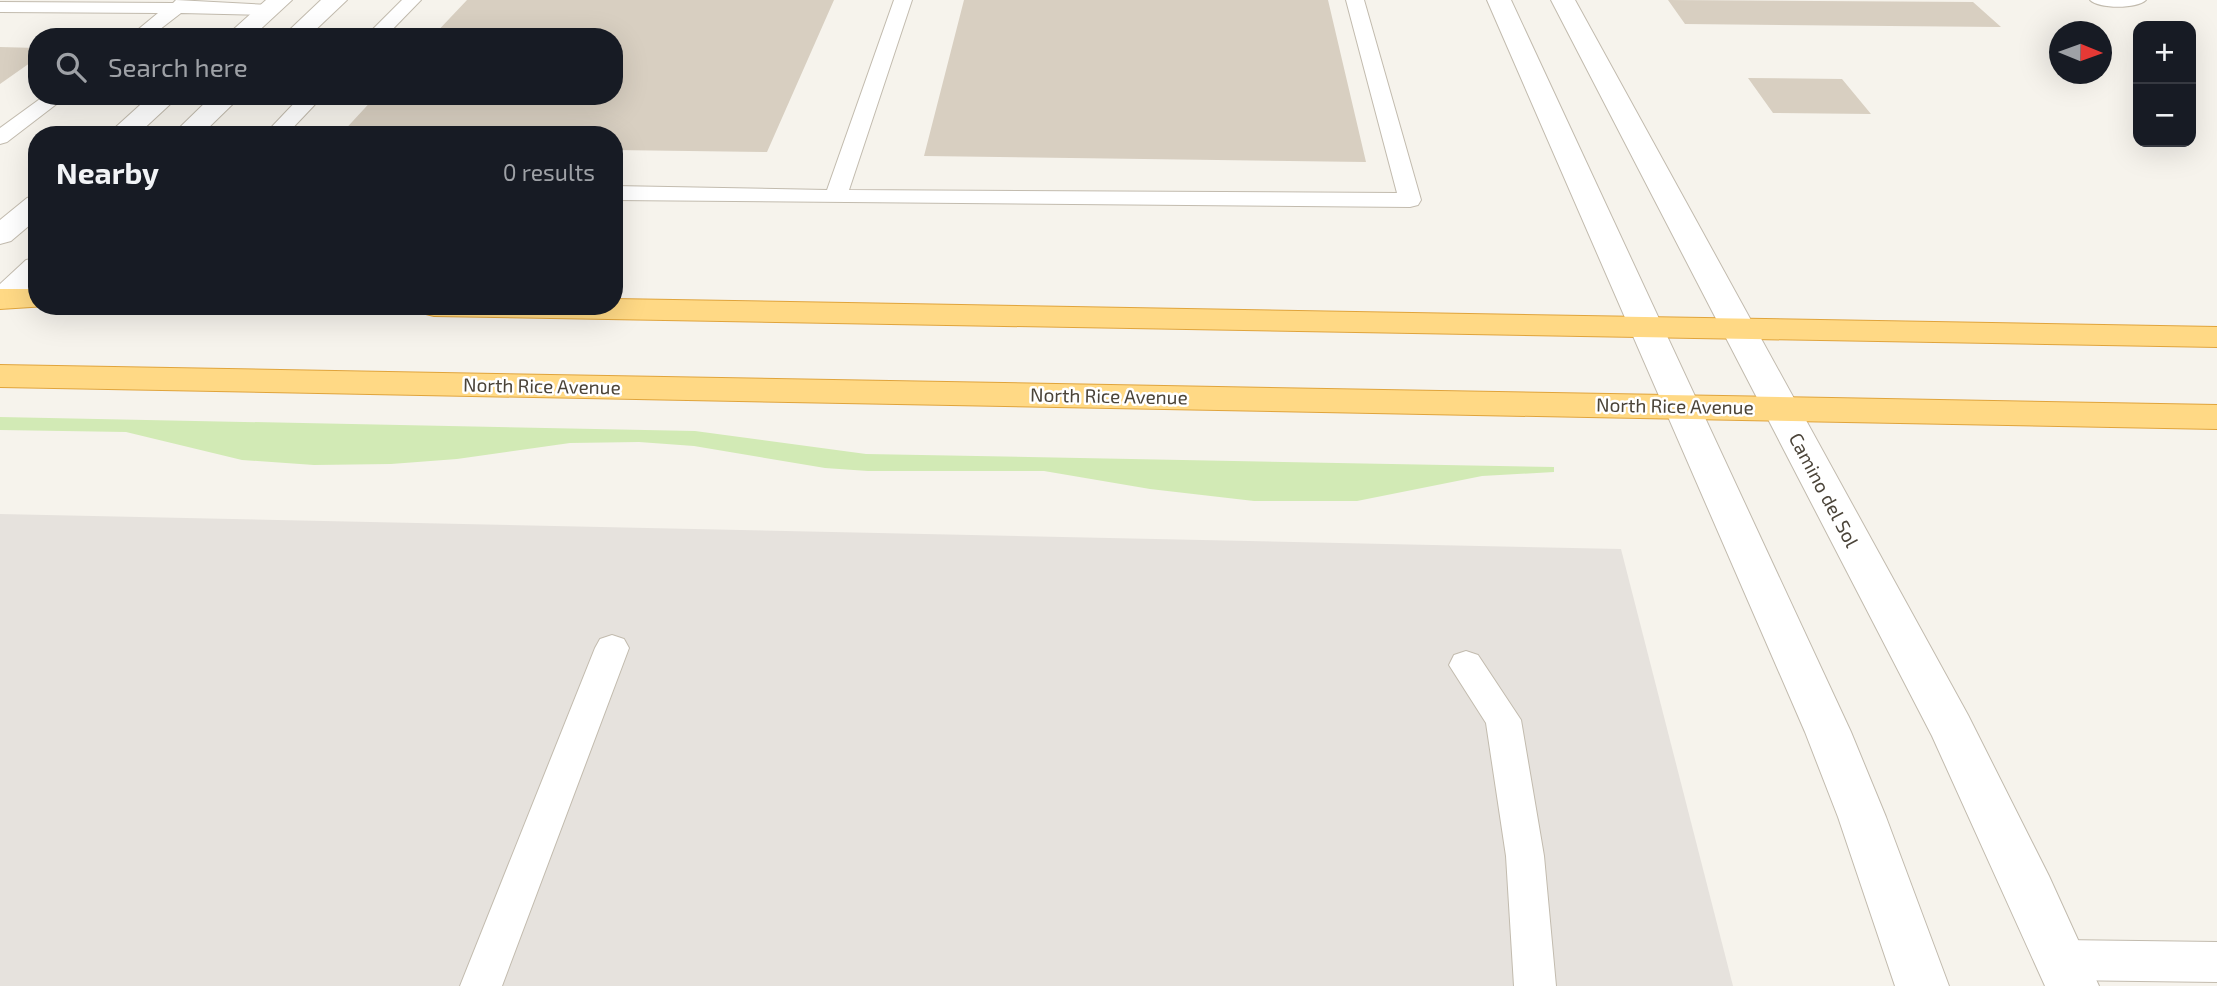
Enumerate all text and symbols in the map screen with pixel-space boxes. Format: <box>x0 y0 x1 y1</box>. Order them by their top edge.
north arrow <box>2049 21 2112 84</box>
map controls <box>2133 21 2196 147</box>
button: + <box>2133 21 2196 84</box>
search box <box>28 28 623 105</box>
icon: search <box>52 48 90 86</box>
text: Search here <box>108 51 248 82</box>
button: − <box>2133 84 2196 147</box>
text: Nearby <box>56 154 159 190</box>
text: 0 results <box>503 158 595 186</box>
street label: North Rice Avenue <box>463 373 621 398</box>
street label: North Rice Avenue <box>1030 383 1188 408</box>
street label: North Rice Avenue <box>1596 393 1754 418</box>
street label: Camino del Sol <box>1785 429 1864 551</box>

